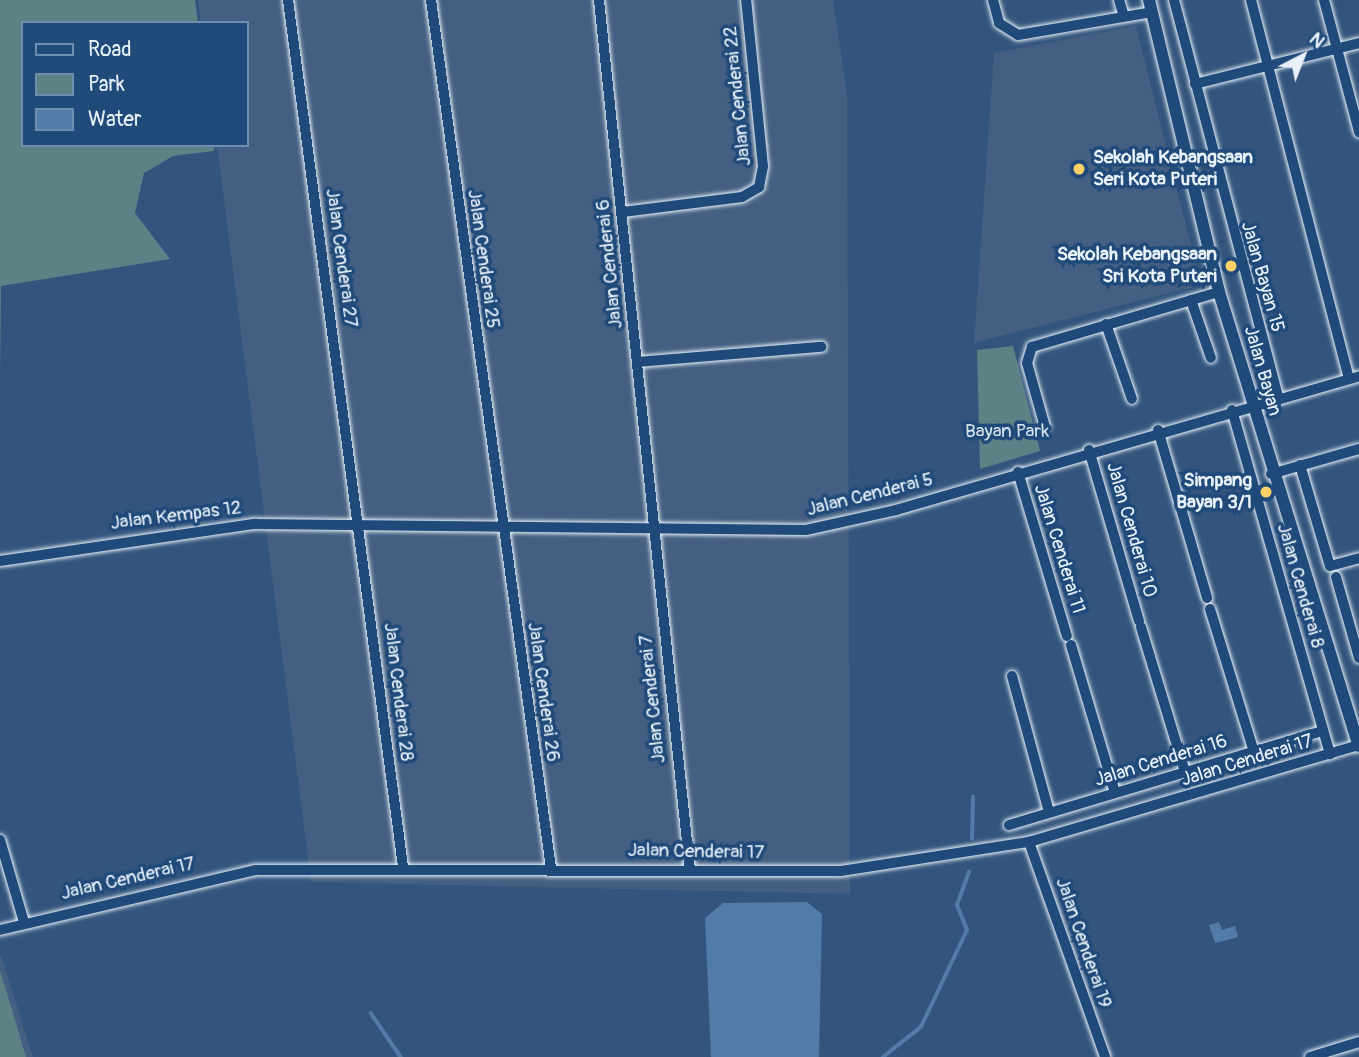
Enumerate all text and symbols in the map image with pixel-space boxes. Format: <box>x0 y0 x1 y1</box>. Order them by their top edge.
legend <box>21 21 248 147</box>
north arrow <box>1268 21 1338 91</box>
street label: Jalan Cenderai 22 <box>719 25 757 167</box>
text: N <box>1304 27 1330 54</box>
text: Road <box>88 36 132 63</box>
text: Park <box>88 71 125 98</box>
text: Water <box>88 106 141 133</box>
place label: Sekolah Kebangsaan Seri Kota Puteri <box>1093 147 1253 191</box>
marker: Sekolah Kebangsaan Seri Kota Puteri <box>1071 161 1087 177</box>
street label: Jalan Cenderai 27 <box>320 187 362 329</box>
street label: Jalan Cenderai 25 <box>462 188 504 330</box>
street label: Jalan Cenderai 6 <box>592 198 628 330</box>
street label: Jalan Bayan 15 <box>1235 219 1289 335</box>
place label: Sekolah Kebangsaan Sri Kota Puteri <box>1057 244 1217 288</box>
marker: Sekolah Kebangsaan Sri Kota Puteri <box>1223 258 1239 274</box>
street label: Jalan Bayan <box>1238 323 1286 419</box>
park label: Bayan Park <box>965 421 1049 443</box>
street label: Jalan Cenderai 10 <box>1101 460 1161 600</box>
street label: Jalan Cenderai 5 <box>804 468 936 522</box>
place label: Simpang Bayan 3/1 <box>1176 470 1252 514</box>
street label: Jalan Cenderai 11 <box>1029 482 1089 616</box>
marker: Simpang Bayan 3/1 <box>1258 484 1274 500</box>
street label: Jalan Kempas 12 <box>109 497 243 535</box>
street label: Jalan Cenderai 8 <box>1271 521 1329 651</box>
street label: Jalan Cenderai 26 <box>522 621 564 763</box>
street label: Jalan Cenderai 28 <box>378 622 418 762</box>
street label: Jalan Cenderai 7 <box>635 634 671 764</box>
street label: Jalan Cenderai 16 <box>1092 730 1230 792</box>
street label: Jalan Cenderai 17 <box>1178 730 1316 792</box>
street label: Jalan Cenderai 17 <box>628 839 764 865</box>
street label: Jalan Cenderai 17 <box>59 853 197 905</box>
street label: Jalan Cenderai 19 <box>1050 875 1116 1011</box>

